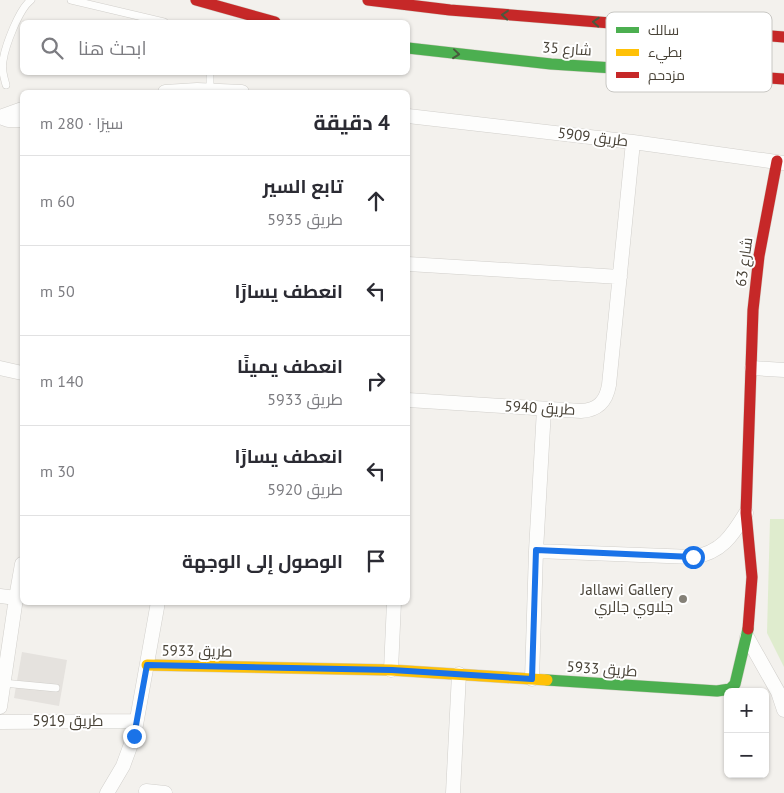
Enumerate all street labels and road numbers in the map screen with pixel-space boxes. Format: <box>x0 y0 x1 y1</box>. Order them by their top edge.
street label: شارع 35 <box>542 37 592 62</box>
street label: طريق 5909 <box>557 123 629 151</box>
street label: شارع 63 <box>731 236 758 288</box>
street label: طريق 5940 <box>504 396 576 420</box>
street label: طريق 5933 <box>161 640 233 662</box>
street label: طريق 5933 <box>566 657 638 681</box>
street label: طريق 5919 <box>33 711 103 731</box>

